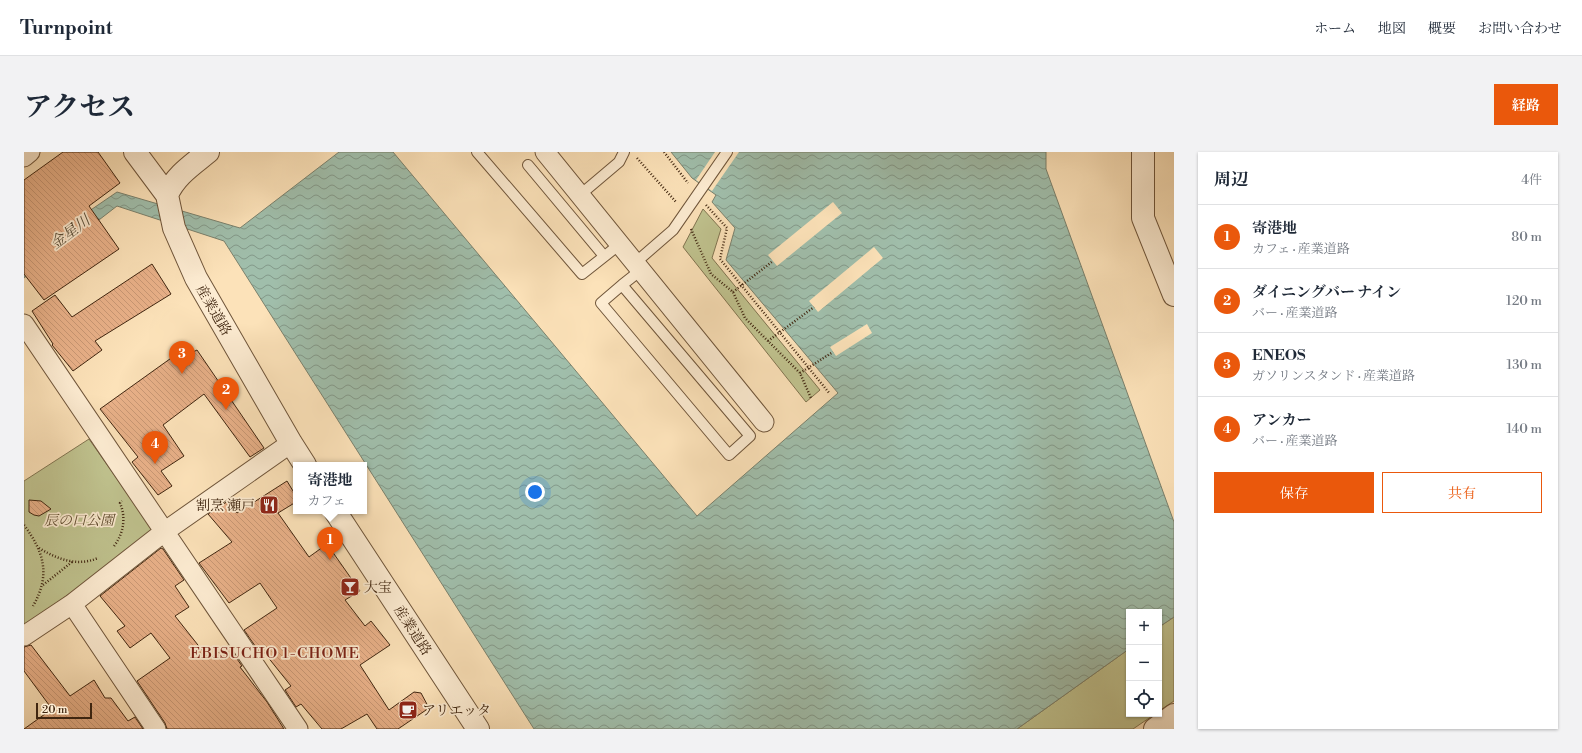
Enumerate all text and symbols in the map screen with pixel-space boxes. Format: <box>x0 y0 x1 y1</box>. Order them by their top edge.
text: Turnpoint <box>20 16 113 40</box>
text: ホーム <box>1314 20 1356 38</box>
text: 地図 <box>1378 20 1406 38</box>
text: 概要 <box>1428 20 1456 38</box>
text: お問い合わせ <box>1478 20 1562 38</box>
button: 経路 <box>1494 84 1558 125</box>
text: アクセス <box>24 90 135 125</box>
text: 周辺 <box>1214 169 1248 191</box>
text: 4件 <box>1521 172 1542 188</box>
water label: 金星川 <box>47 210 96 254</box>
text: 寄港地 <box>1252 219 1297 238</box>
text: 1 <box>1224 229 1230 245</box>
text: 80 m <box>1511 229 1542 245</box>
text: カフェ · 産業道路 <box>1252 241 1350 257</box>
street label: 産業道路 <box>191 282 235 339</box>
text: ダイニングバー ナイン <box>1252 283 1401 302</box>
text: 2 <box>1223 293 1231 309</box>
text: 120 m <box>1506 293 1542 309</box>
text: バー · 産業道路 <box>1252 305 1338 321</box>
pin: 3 <box>169 341 195 374</box>
text: ENEOS <box>1252 346 1306 365</box>
text: 3 <box>1223 357 1231 373</box>
text: 130 m <box>1507 357 1542 373</box>
text: ガソリンスタンド · 産業道路 <box>1252 368 1415 384</box>
pin: 2 <box>213 377 239 410</box>
text: アンカー <box>1252 411 1311 430</box>
text: 4 <box>1223 421 1231 437</box>
text: 140 m <box>1506 421 1542 437</box>
pin: 4 <box>142 431 168 464</box>
text: バー · 産業道路 <box>1252 433 1338 449</box>
popup <box>293 462 367 514</box>
text: 寄港地 <box>307 471 353 490</box>
button: 保存 <box>1214 472 1374 513</box>
button: 共有 <box>1382 472 1542 513</box>
your location <box>525 482 545 502</box>
text: カフェ <box>307 493 346 509</box>
restaurant icon: 割烹 瀬戸 <box>258 494 280 516</box>
place label: 割烹 瀬戸 <box>196 497 255 515</box>
park label: 辰の口公園 <box>44 512 116 530</box>
pin: 1 <box>317 527 343 560</box>
bar icon: 大宝 <box>339 576 361 598</box>
place label: 大宝 <box>364 579 392 597</box>
street label: 産業道路 <box>389 602 435 659</box>
map controls <box>1126 609 1162 717</box>
button: + <box>1126 609 1162 645</box>
district label: EBISUCHO 1-CHOME <box>190 644 360 663</box>
button: − <box>1126 645 1162 681</box>
button: locate <box>1126 681 1162 717</box>
cafe icon: アリエッタ <box>397 699 419 721</box>
scale bar <box>36 701 92 720</box>
place label: アリエッタ <box>422 702 491 720</box>
text: 20 m <box>42 703 67 717</box>

